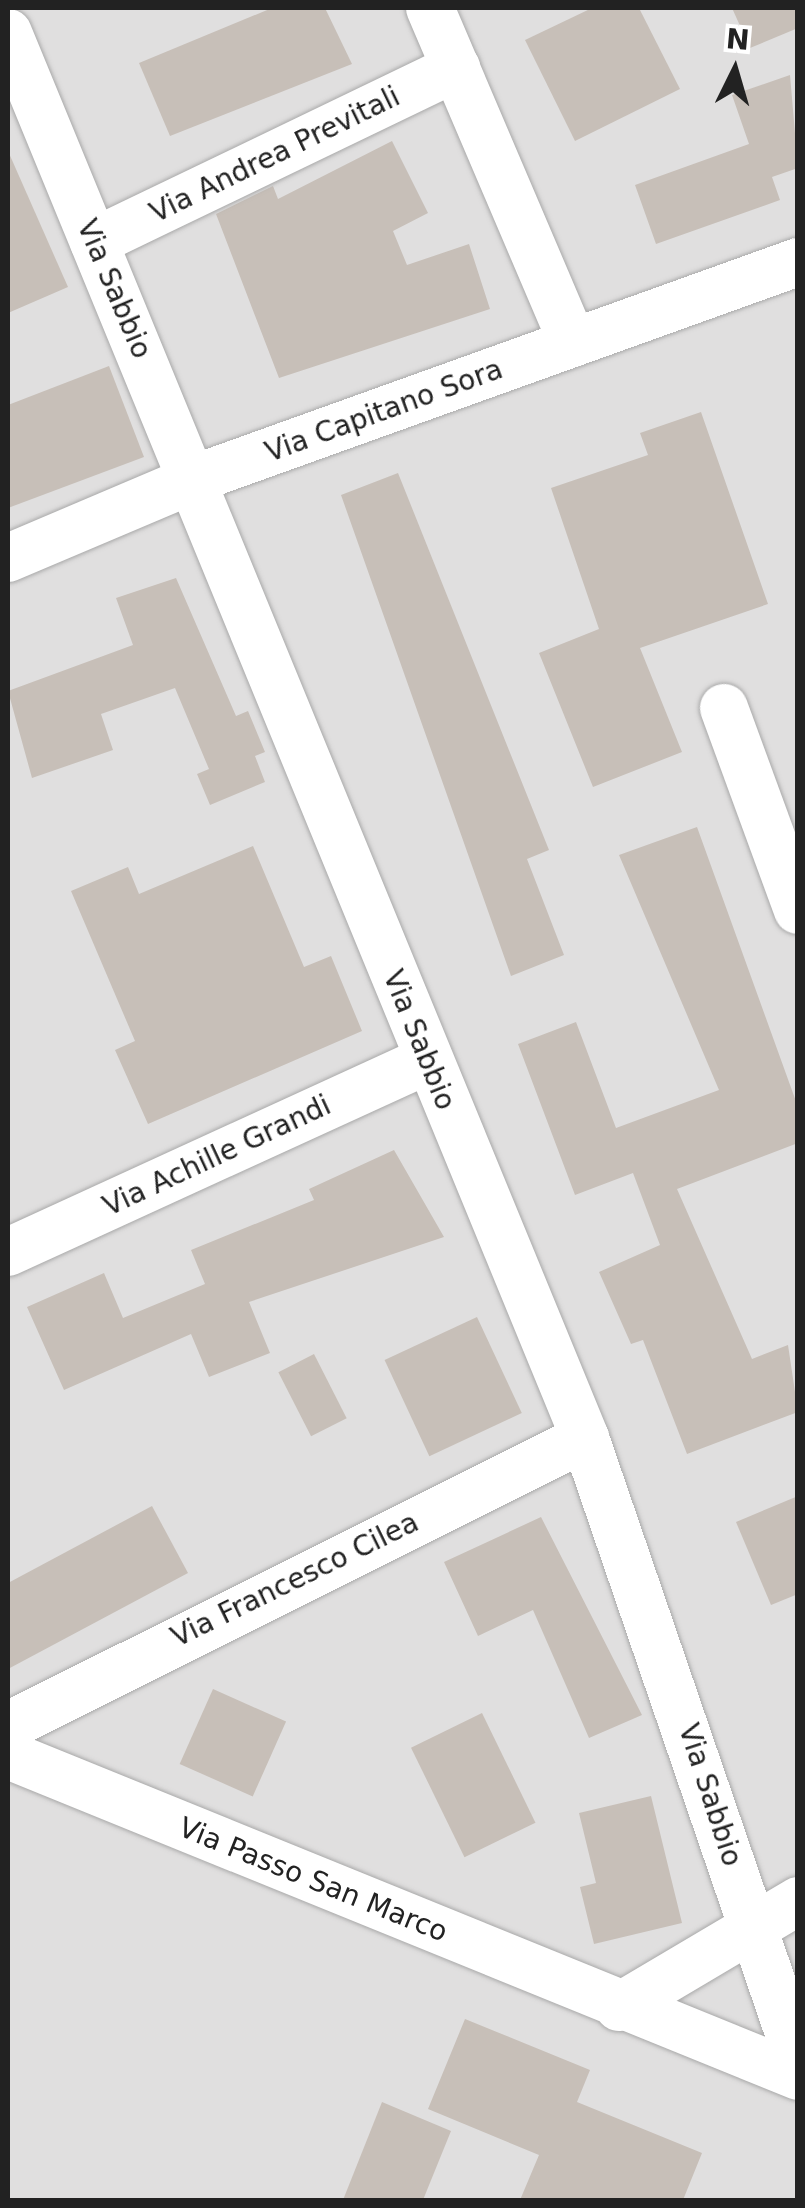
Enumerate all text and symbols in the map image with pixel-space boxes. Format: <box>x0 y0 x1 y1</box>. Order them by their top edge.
north arrow <box>685 20 785 120</box>
text: N <box>725 22 751 57</box>
street label: Via Andrea Previtali <box>145 80 405 230</box>
street label: Via Sabbio <box>70 214 158 364</box>
street label: Via Capitano Sora <box>261 352 507 470</box>
street label: Via Sabbio <box>376 965 462 1115</box>
street label: Via Achille Grandi <box>98 1089 336 1223</box>
street label: Via Francesco Cilea <box>166 1506 424 1654</box>
street label: Via Sabbio <box>671 1720 749 1870</box>
street label: Via Passo San Marco <box>174 1811 452 1949</box>

